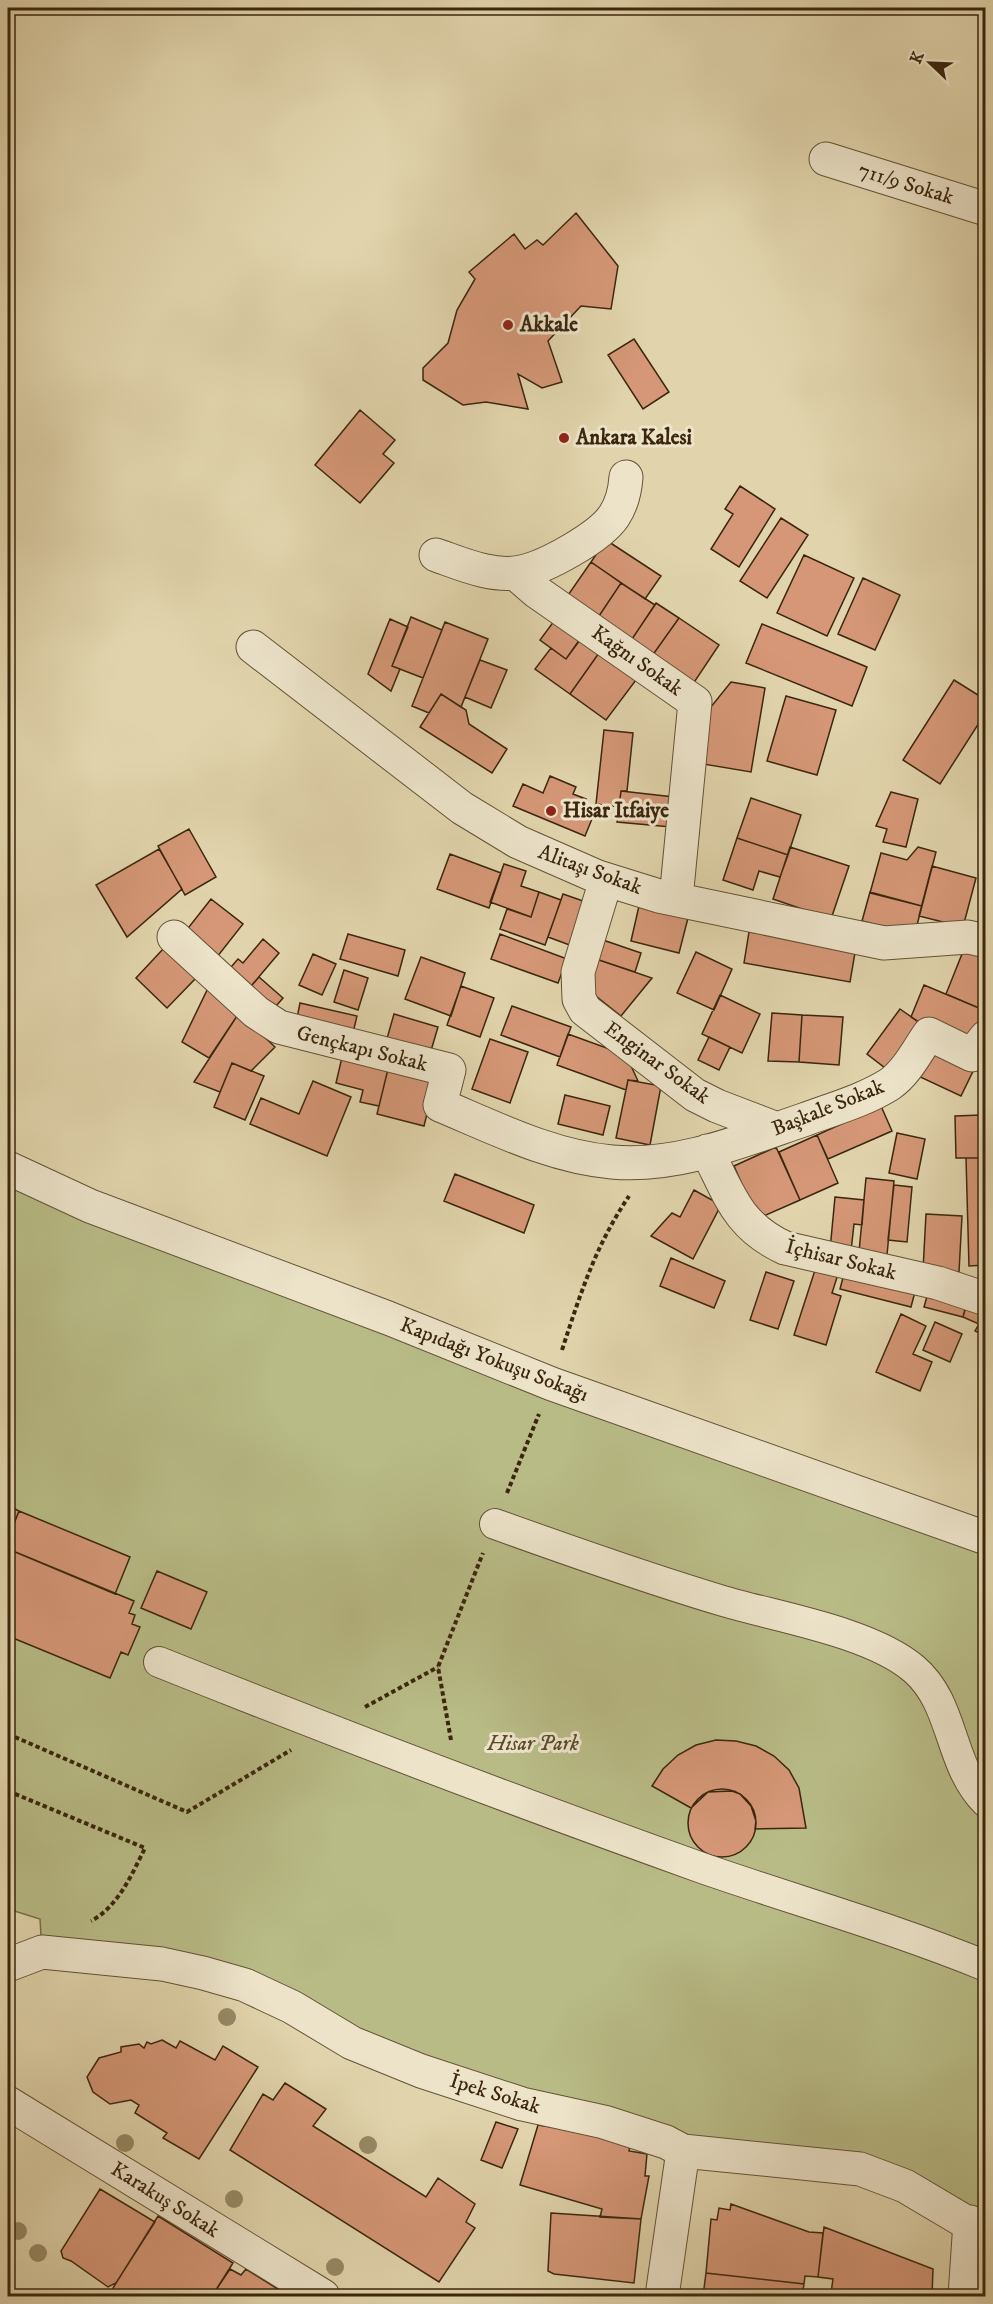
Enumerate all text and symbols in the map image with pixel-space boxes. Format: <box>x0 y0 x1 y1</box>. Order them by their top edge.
north arrow <box>900 33 960 93</box>
text: K <box>906 48 929 67</box>
street label: 711/9 Sokak <box>855 157 957 211</box>
place label: Akkale <box>519 312 578 338</box>
marker: Akkale <box>501 318 515 332</box>
place label: Ankara Kalesi <box>575 425 693 451</box>
marker: Ankara Kalesi <box>557 431 571 445</box>
street label: Kağnı Sokak <box>586 620 688 702</box>
place label: Hisar Itfaiye <box>563 798 669 824</box>
marker: Hisar Itfaiye <box>544 804 558 818</box>
street label: Alitaşı Sokak <box>535 839 646 901</box>
street label: Enginar Sokak <box>599 1016 716 1110</box>
street label: Gençkapı Sokak <box>294 1020 431 1078</box>
street label: Başkale Sokak <box>768 1073 889 1142</box>
street label: İçhisar Sokak <box>783 1233 900 1286</box>
street label: Kapıdağı Yokuşu Sokağı <box>396 1312 592 1408</box>
park label: Hisar Park <box>486 1731 579 1757</box>
street label: İpek Sokak <box>446 2067 544 2120</box>
street label: Karakuş Sokak <box>106 2156 225 2244</box>

